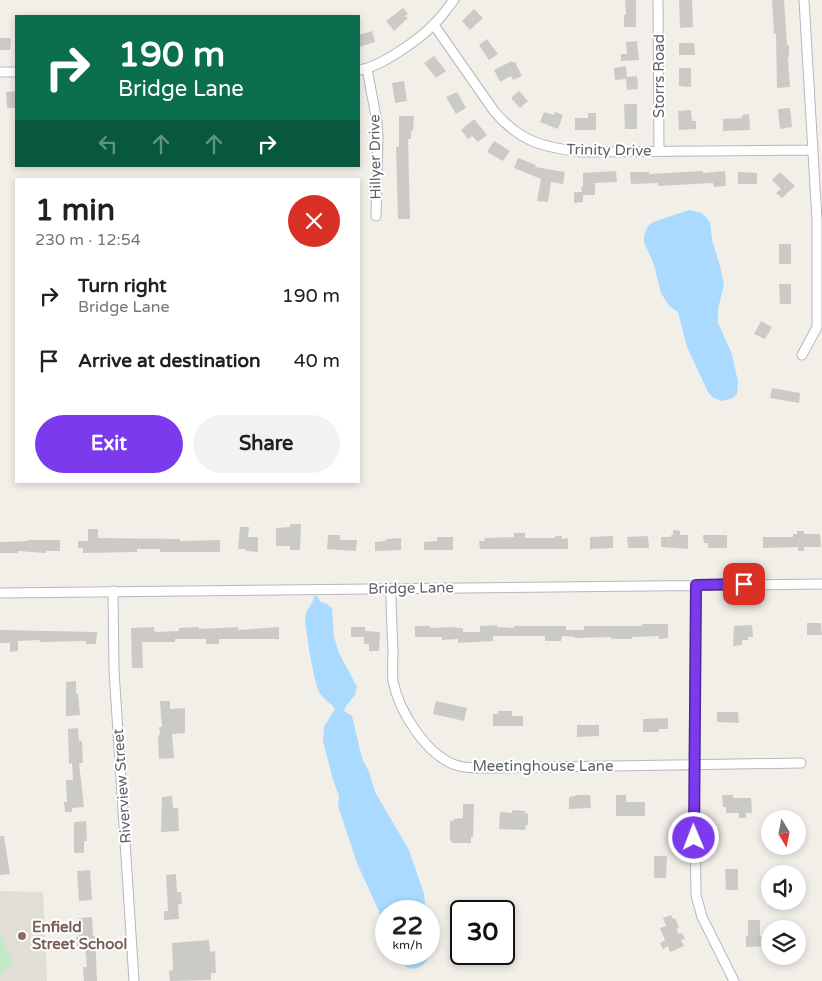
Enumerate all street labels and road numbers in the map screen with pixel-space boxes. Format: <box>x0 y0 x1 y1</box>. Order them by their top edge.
street label: Storrs Road <box>650 34 668 118</box>
street label: Hillyer Drive <box>365 114 385 200</box>
street label: Trinity Drive <box>566 140 652 160</box>
street label: Bridge Lane <box>368 578 454 598</box>
street label: Riverview Street <box>109 728 135 844</box>
street label: Meetinghouse Lane <box>472 757 614 775</box>

